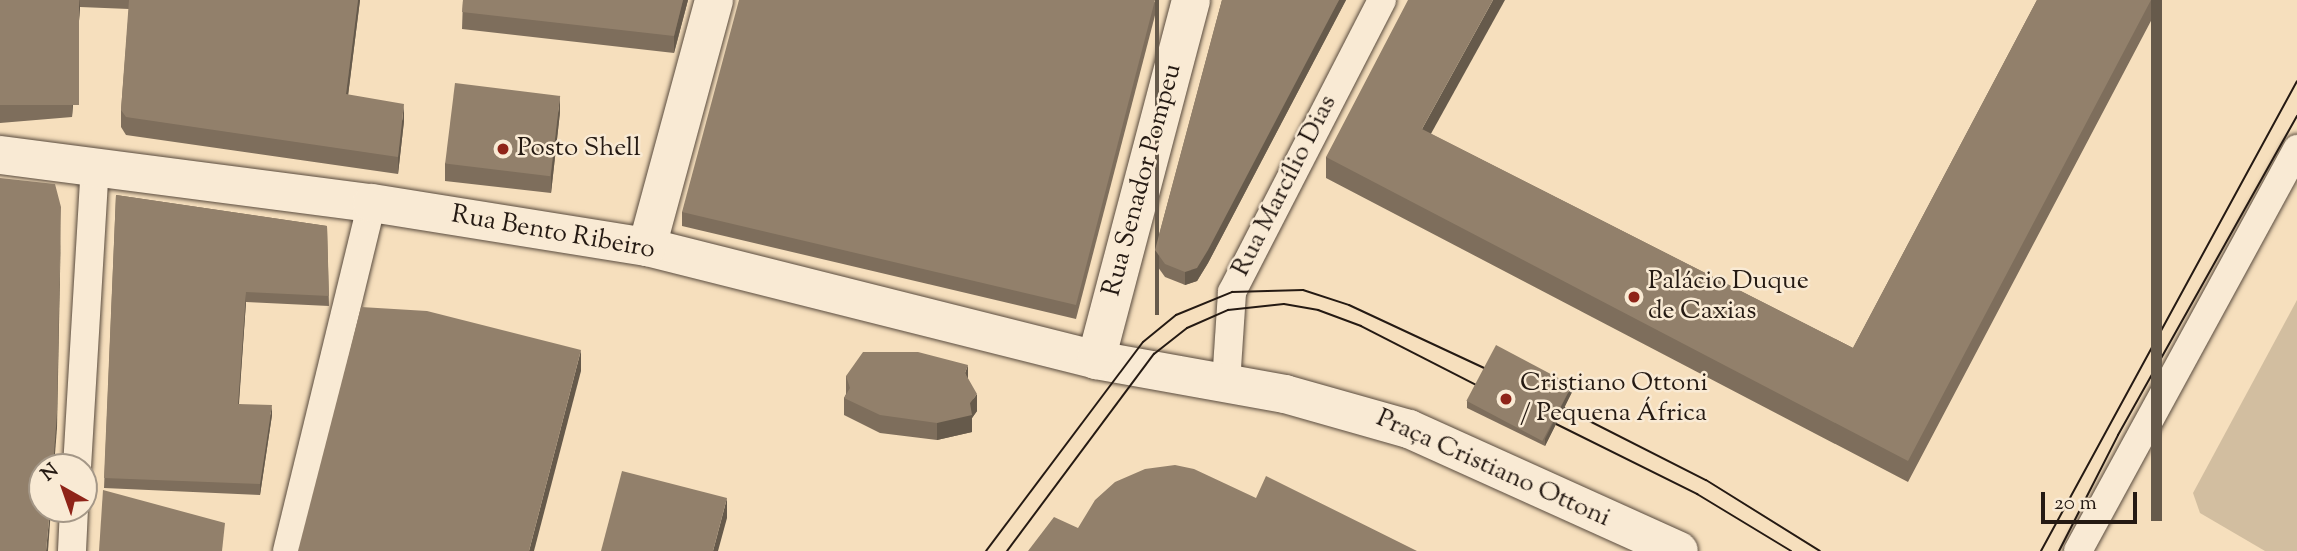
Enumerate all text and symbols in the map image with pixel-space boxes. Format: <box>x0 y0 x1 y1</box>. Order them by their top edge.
street label: Rua Senador Pompeu <box>1097 60 1189 300</box>
street label: Rua Marcílio Dias <box>1226 90 1344 282</box>
place label: Posto Shell <box>517 133 641 165</box>
marker: Posto Shell <box>495 141 511 157</box>
street label: Rua Bento Ribeiro <box>449 200 657 266</box>
place label: Palácio Duque de Caxias <box>1648 266 1809 328</box>
marker: Palácio Duque de Caxias <box>1626 289 1642 305</box>
place label: Cristiano Ottoni / Pequena África <box>1520 368 1708 430</box>
marker: Cristiano Ottoni / Pequena África <box>1498 391 1514 407</box>
street label: Praça Cristiano Ottoni <box>1371 403 1615 535</box>
north arrow <box>28 453 98 523</box>
text: N <box>36 458 65 488</box>
scale bar <box>2045 477 2141 522</box>
text: 20 m <box>2054 489 2097 519</box>

